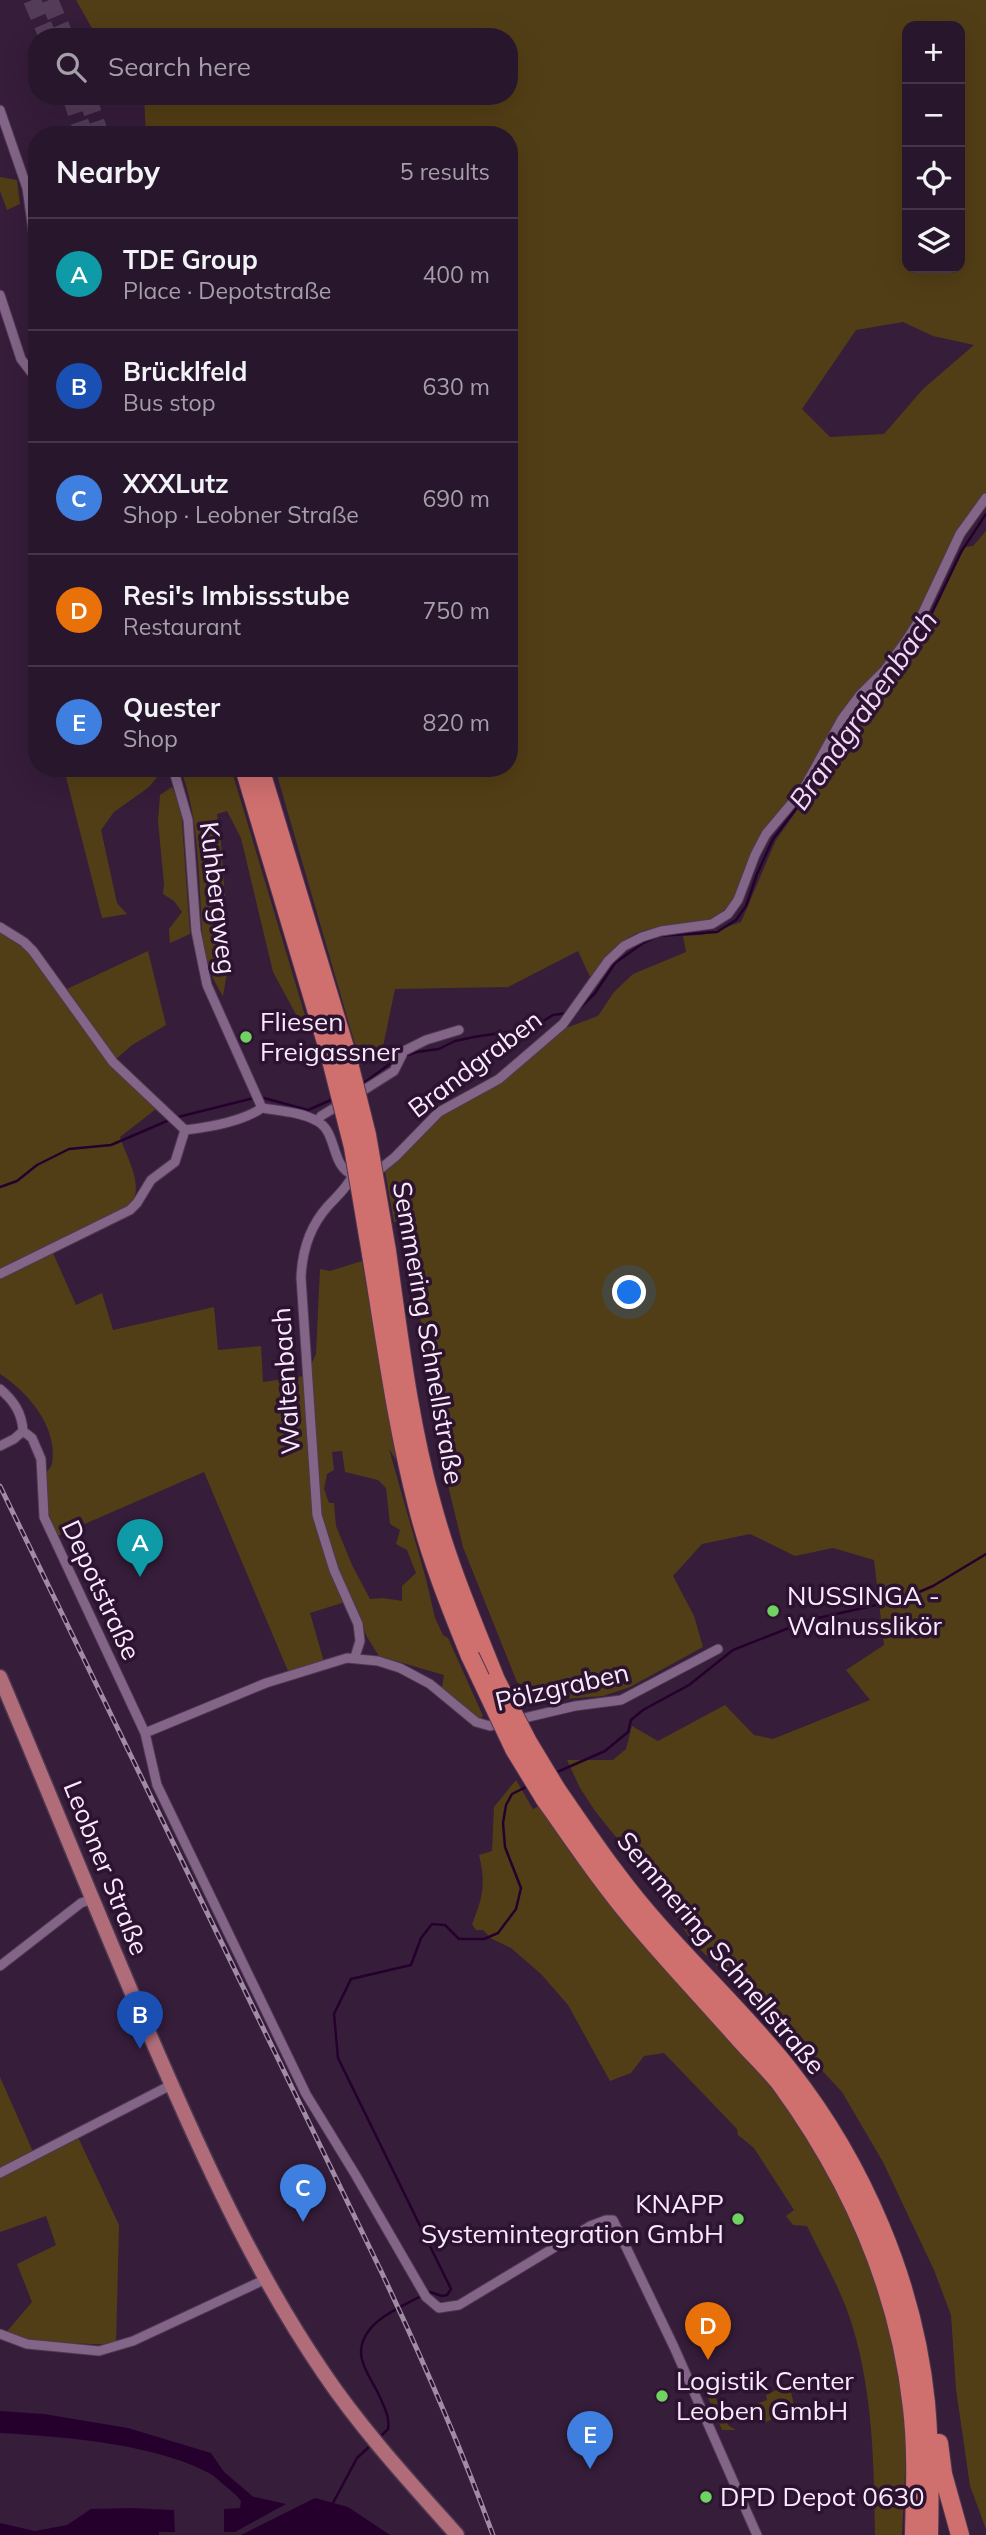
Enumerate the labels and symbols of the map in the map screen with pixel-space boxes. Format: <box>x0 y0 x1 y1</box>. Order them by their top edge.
water label: Brandgrabenbach <box>781 603 944 816</box>
street label: Kuhbergweg <box>193 820 244 976</box>
street label: Brandgraben <box>401 1003 548 1125</box>
place label: Fliesen Freigassner <box>260 1005 400 1068</box>
marker: Fliesen Freigassner <box>238 1029 254 1045</box>
street label: Semmering Schnellstraße <box>386 1179 471 1487</box>
your location <box>612 1275 646 1309</box>
street label: Waltenbach <box>264 1307 307 1455</box>
street label: Depotstraße <box>55 1515 148 1665</box>
pin: A <box>117 1519 163 1577</box>
place label: NUSSINGA - Walnusslikör <box>787 1579 943 1642</box>
marker: NUSSINGA - Walnusslikör <box>765 1603 781 1619</box>
street label: Pölzgraben <box>492 1655 632 1718</box>
street label: Leobner Straße <box>57 1776 156 1960</box>
street label: Semmering Schnellstraße <box>610 1825 833 2081</box>
pin: B <box>117 1991 163 2049</box>
pin: C <box>280 2164 326 2222</box>
place label: KNAPP Systemintegration GmbH <box>421 2187 724 2250</box>
marker: KNAPP Systemintegration GmbH <box>730 2211 746 2227</box>
pin: D <box>685 2302 731 2360</box>
place label: Logistik Center Leoben GmbH <box>676 2364 854 2427</box>
marker: Logistik Center Leoben GmbH <box>654 2388 670 2404</box>
pin: E <box>567 2411 613 2469</box>
place label: DPD Depot 0630 <box>720 2480 925 2513</box>
marker: DPD Depot 0630 <box>698 2489 714 2505</box>

